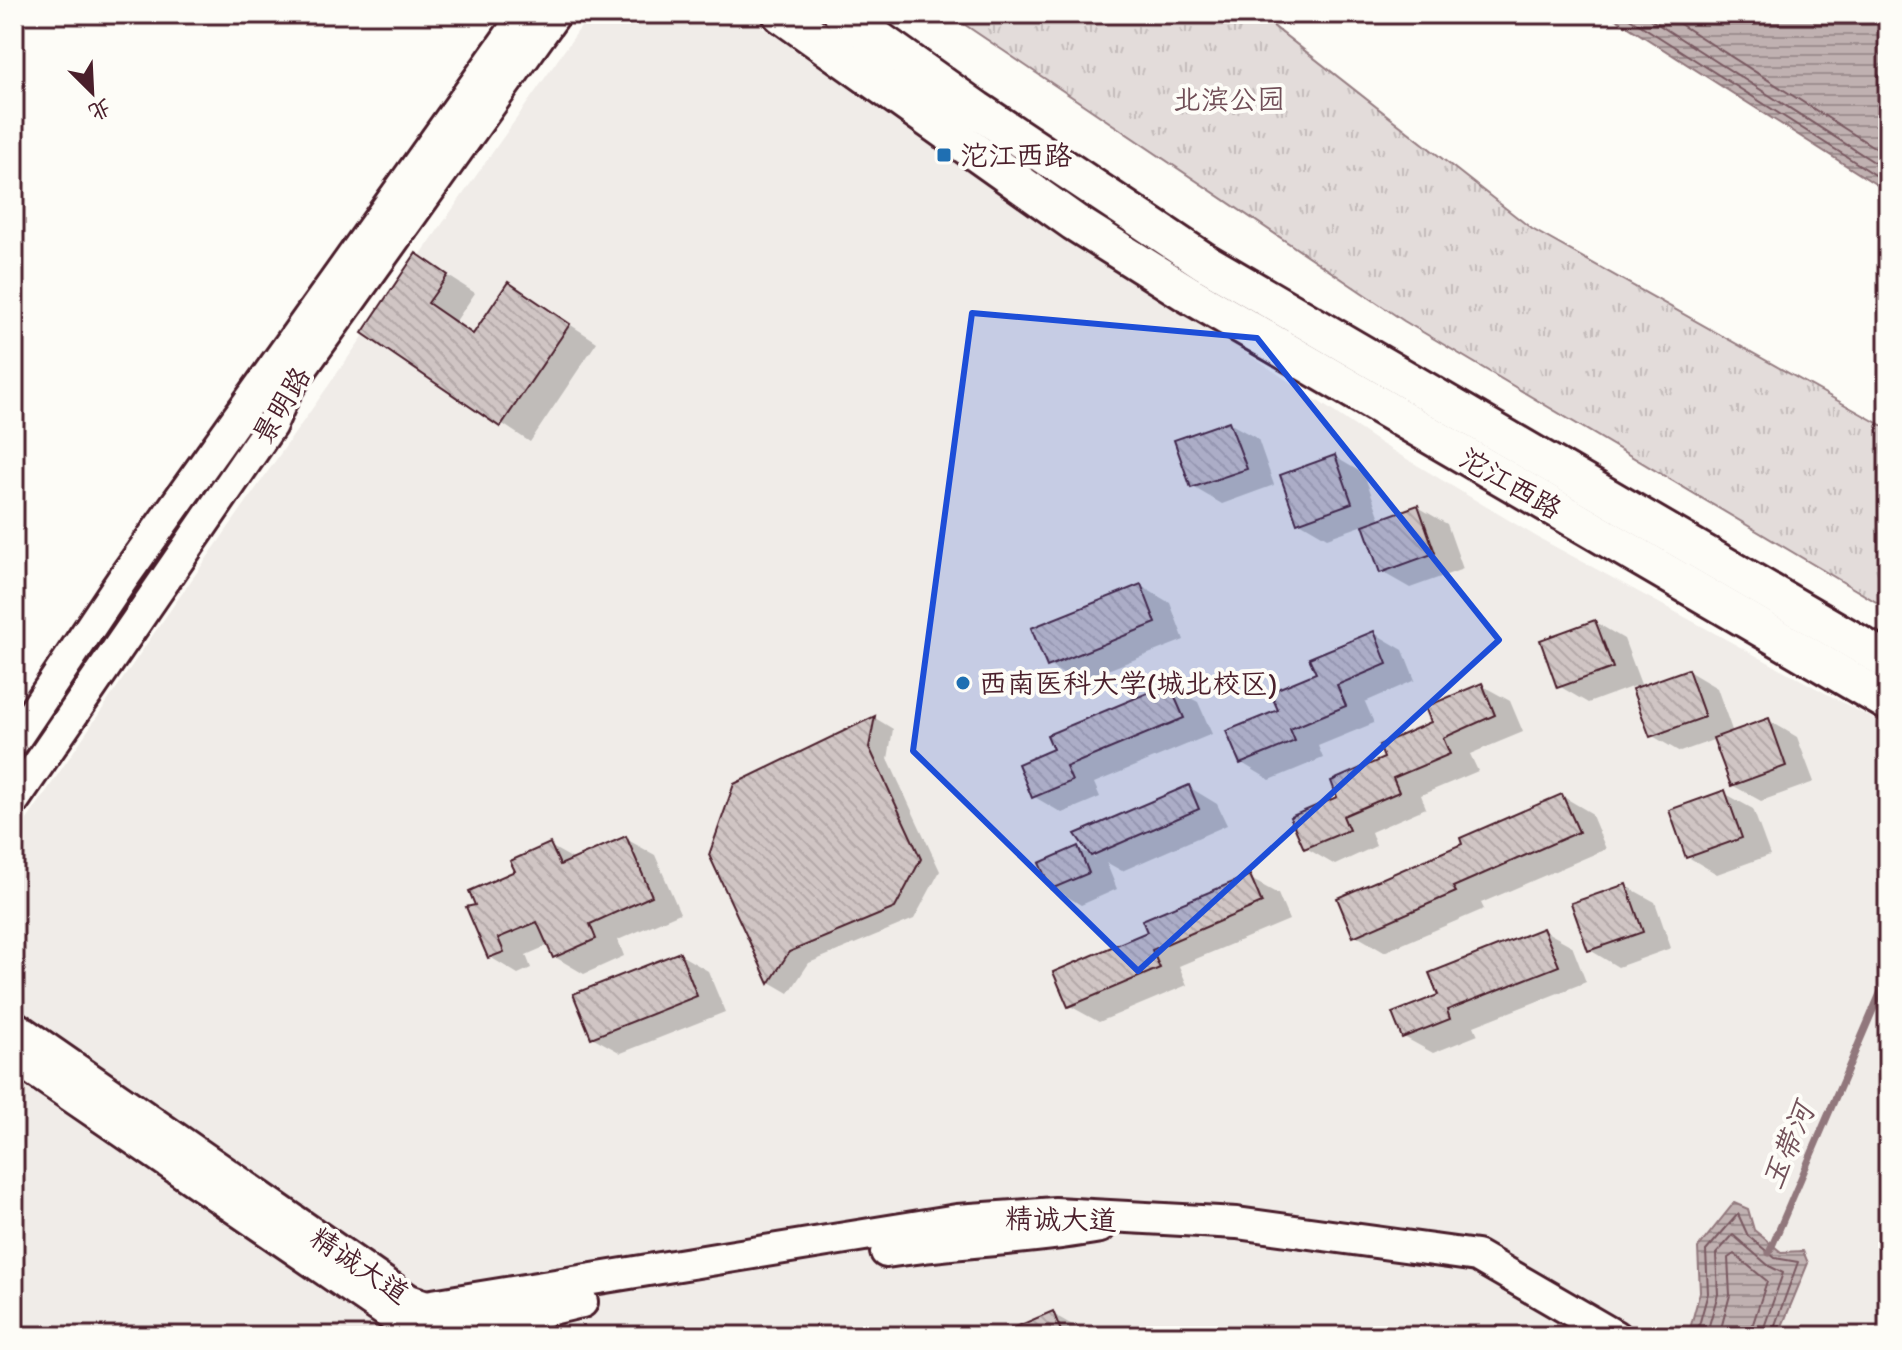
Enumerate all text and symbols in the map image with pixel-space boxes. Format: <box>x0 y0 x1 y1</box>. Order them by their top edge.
north arrow <box>52 52 132 132</box>
park label: 北滨公园 <box>1173 82 1285 116</box>
text: 北 <box>84 93 115 127</box>
place label: 沱江西路 <box>960 138 1072 172</box>
marker: 沱江西路 <box>935 146 953 164</box>
street label: 景明路 <box>245 360 317 450</box>
street label: 沱江西路 <box>1454 440 1568 526</box>
place label: 西南医科大学(城北校区) <box>979 666 1277 700</box>
marker: 西南医科大学(城北校区) <box>954 674 972 692</box>
water label: 玉带河 <box>1753 1093 1824 1194</box>
street label: 精诚大道 <box>1005 1201 1117 1237</box>
street label: 精诚大道 <box>304 1220 416 1310</box>

